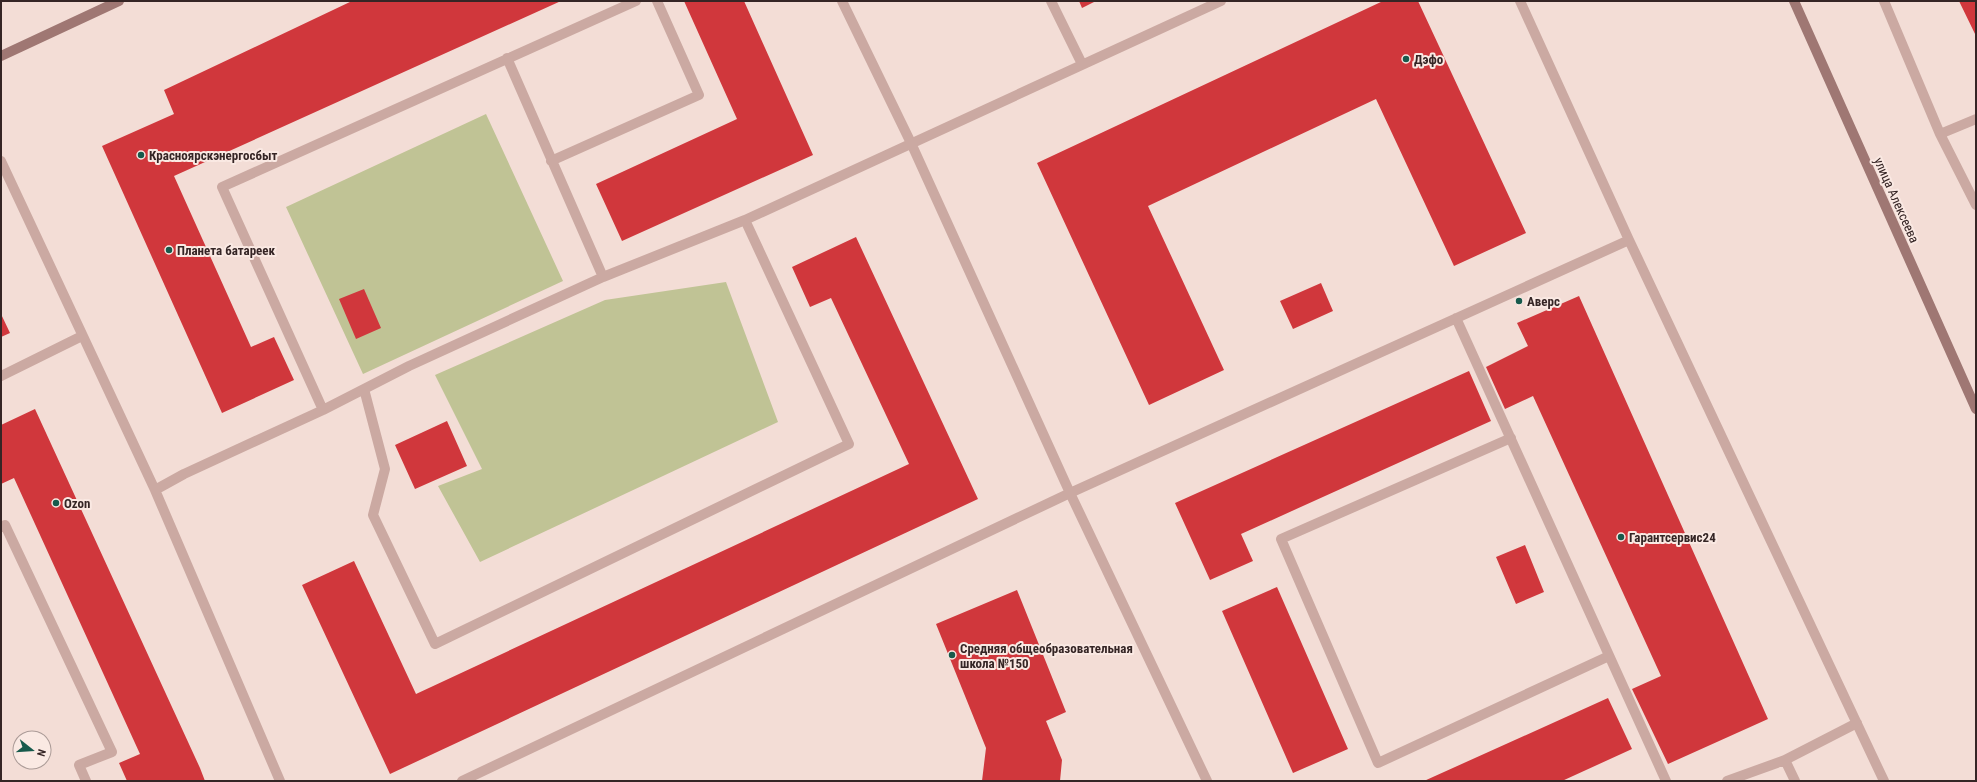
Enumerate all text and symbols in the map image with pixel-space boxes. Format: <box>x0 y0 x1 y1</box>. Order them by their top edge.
place label: Дэфо <box>1414 52 1444 67</box>
marker: Дэфо <box>1401 54 1411 64</box>
place label: Красноярскэнергосбыт <box>149 148 277 163</box>
marker: Красноярскэнергосбыт <box>136 150 146 160</box>
street label: улица Алексеева <box>1871 155 1922 245</box>
place label: Планета батареек <box>177 243 276 258</box>
marker: Планета батареек <box>164 245 174 255</box>
place label: Аверс <box>1527 294 1560 309</box>
marker: Аверс <box>1514 296 1524 306</box>
place label: Ozon <box>64 496 91 511</box>
marker: Ozon <box>51 498 61 508</box>
place label: Гарантсервис24 <box>1629 530 1716 545</box>
marker: Гарантсервис24 <box>1616 532 1626 542</box>
place label: Средняя общеобразовательная школа №150 <box>960 641 1133 671</box>
marker: Средняя общеобразовательная школа №150 <box>947 650 957 660</box>
north arrow <box>12 730 52 770</box>
text: N <box>34 748 48 758</box>

